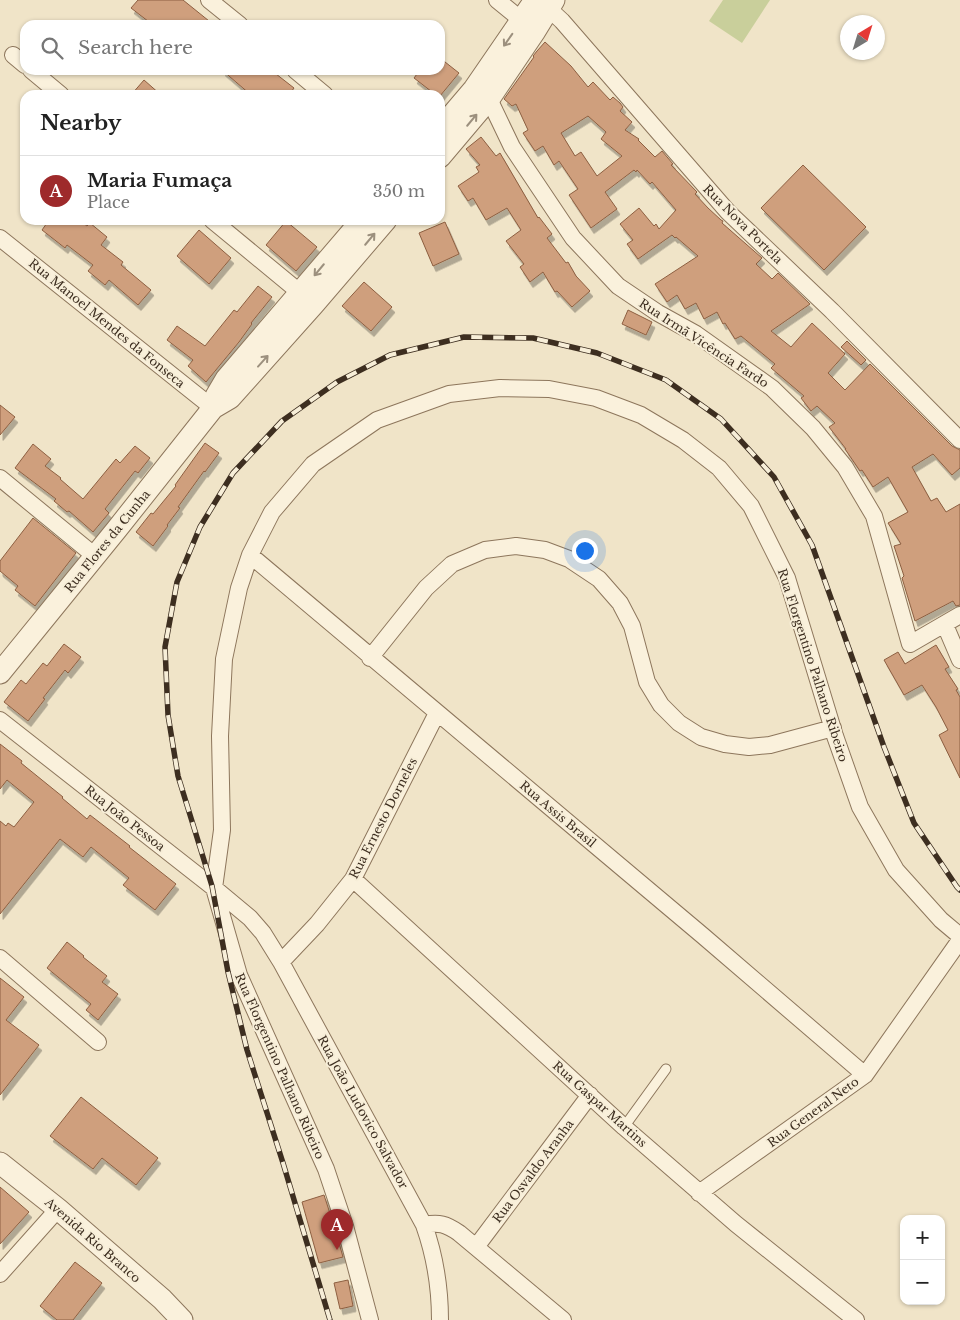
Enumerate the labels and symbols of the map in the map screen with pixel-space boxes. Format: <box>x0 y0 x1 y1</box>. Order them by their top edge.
north arrow <box>840 15 885 60</box>
one-way arrow <box>503 33 513 47</box>
one-way arrow <box>466 114 477 127</box>
street label: Rua Nova Portela <box>700 181 786 267</box>
one-way arrow <box>364 233 376 246</box>
street label: Rua Manoel Mendes da Fonseca <box>26 255 188 391</box>
one-way arrow <box>314 264 325 277</box>
street label: Rua Irmã Vicência Fardo <box>636 295 772 391</box>
one-way arrow <box>257 355 268 368</box>
street label: Rua Flores da Cunha <box>61 486 153 595</box>
your location <box>572 538 598 564</box>
street label: Rua Florgentino Palhano Ribeiro <box>775 566 851 764</box>
street label: Rua Ernesto Dorneles <box>346 755 420 881</box>
street label: Rua Assis Brasil <box>517 778 599 850</box>
street label: Rua João Pessoa <box>82 782 168 854</box>
street label: Rua Florgentino Palhano Ribeiro <box>232 971 328 1162</box>
street label: Rua João Ludovico Salvador <box>315 1033 412 1192</box>
street label: Rua Gaspar Martins <box>550 1058 650 1150</box>
street label: Rua General Neto <box>764 1074 862 1150</box>
street label: Rua Osvaldo Aranha <box>489 1116 577 1226</box>
street label: Avenida Rio Branco <box>41 1194 144 1286</box>
pin: A <box>321 1209 353 1250</box>

